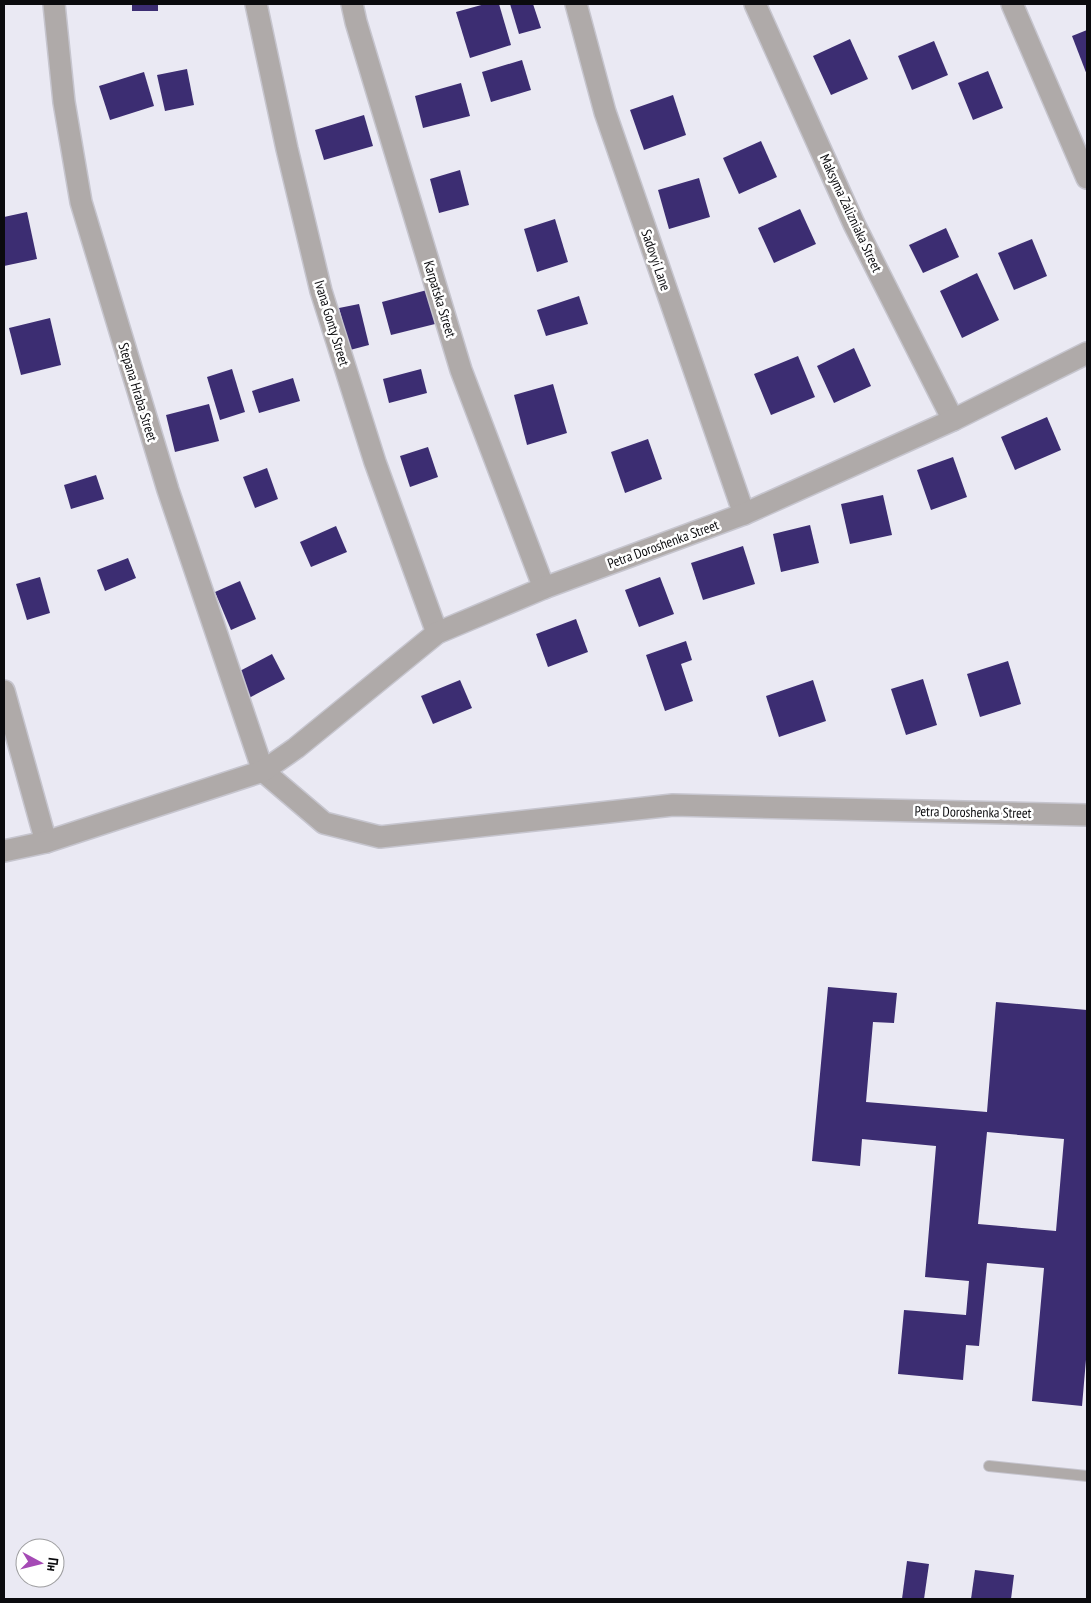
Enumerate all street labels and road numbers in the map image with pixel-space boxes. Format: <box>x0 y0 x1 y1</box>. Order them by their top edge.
street label: Maksyma Zalizniaka Street <box>816 151 886 275</box>
street label: Sadovyi Lane <box>637 227 675 293</box>
street label: Karpatska Street <box>420 258 460 340</box>
street label: Ivana Gonty Street <box>310 278 354 368</box>
street label: Stepana Hraba Street <box>114 340 162 444</box>
street label: Petra Doroshenka Street <box>605 515 721 572</box>
street label: Petra Doroshenka Street <box>914 802 1032 822</box>

